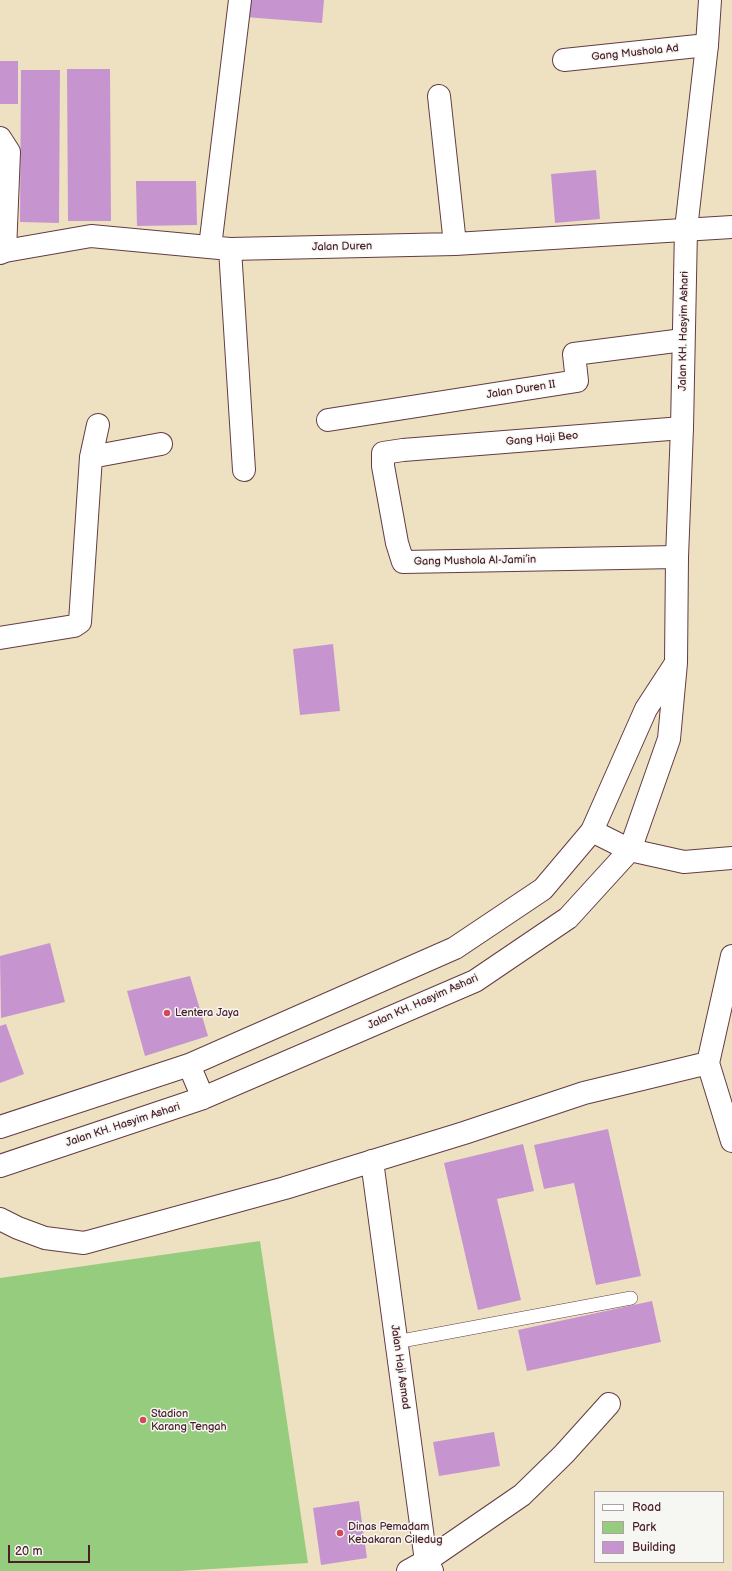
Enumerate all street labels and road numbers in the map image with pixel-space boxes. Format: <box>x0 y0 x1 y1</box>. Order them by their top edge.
street label: Gang Mushola Ad <box>591 42 679 64</box>
street label: Jalan Duren <box>312 240 372 254</box>
street label: Jalan KH. Hasyim Ashari <box>676 271 692 391</box>
street label: Jalan Duren II <box>485 378 557 402</box>
street label: Gang Haji Beo <box>505 429 579 449</box>
street label: Gang Mushola Al-Jami’in <box>414 553 536 569</box>
street label: Jalan KH. Hasyim Ashari <box>366 972 480 1032</box>
street label: Jalan KH. Hasyim Ashari <box>64 1100 182 1150</box>
street label: Jalan Haji Asmad <box>388 1324 412 1410</box>

